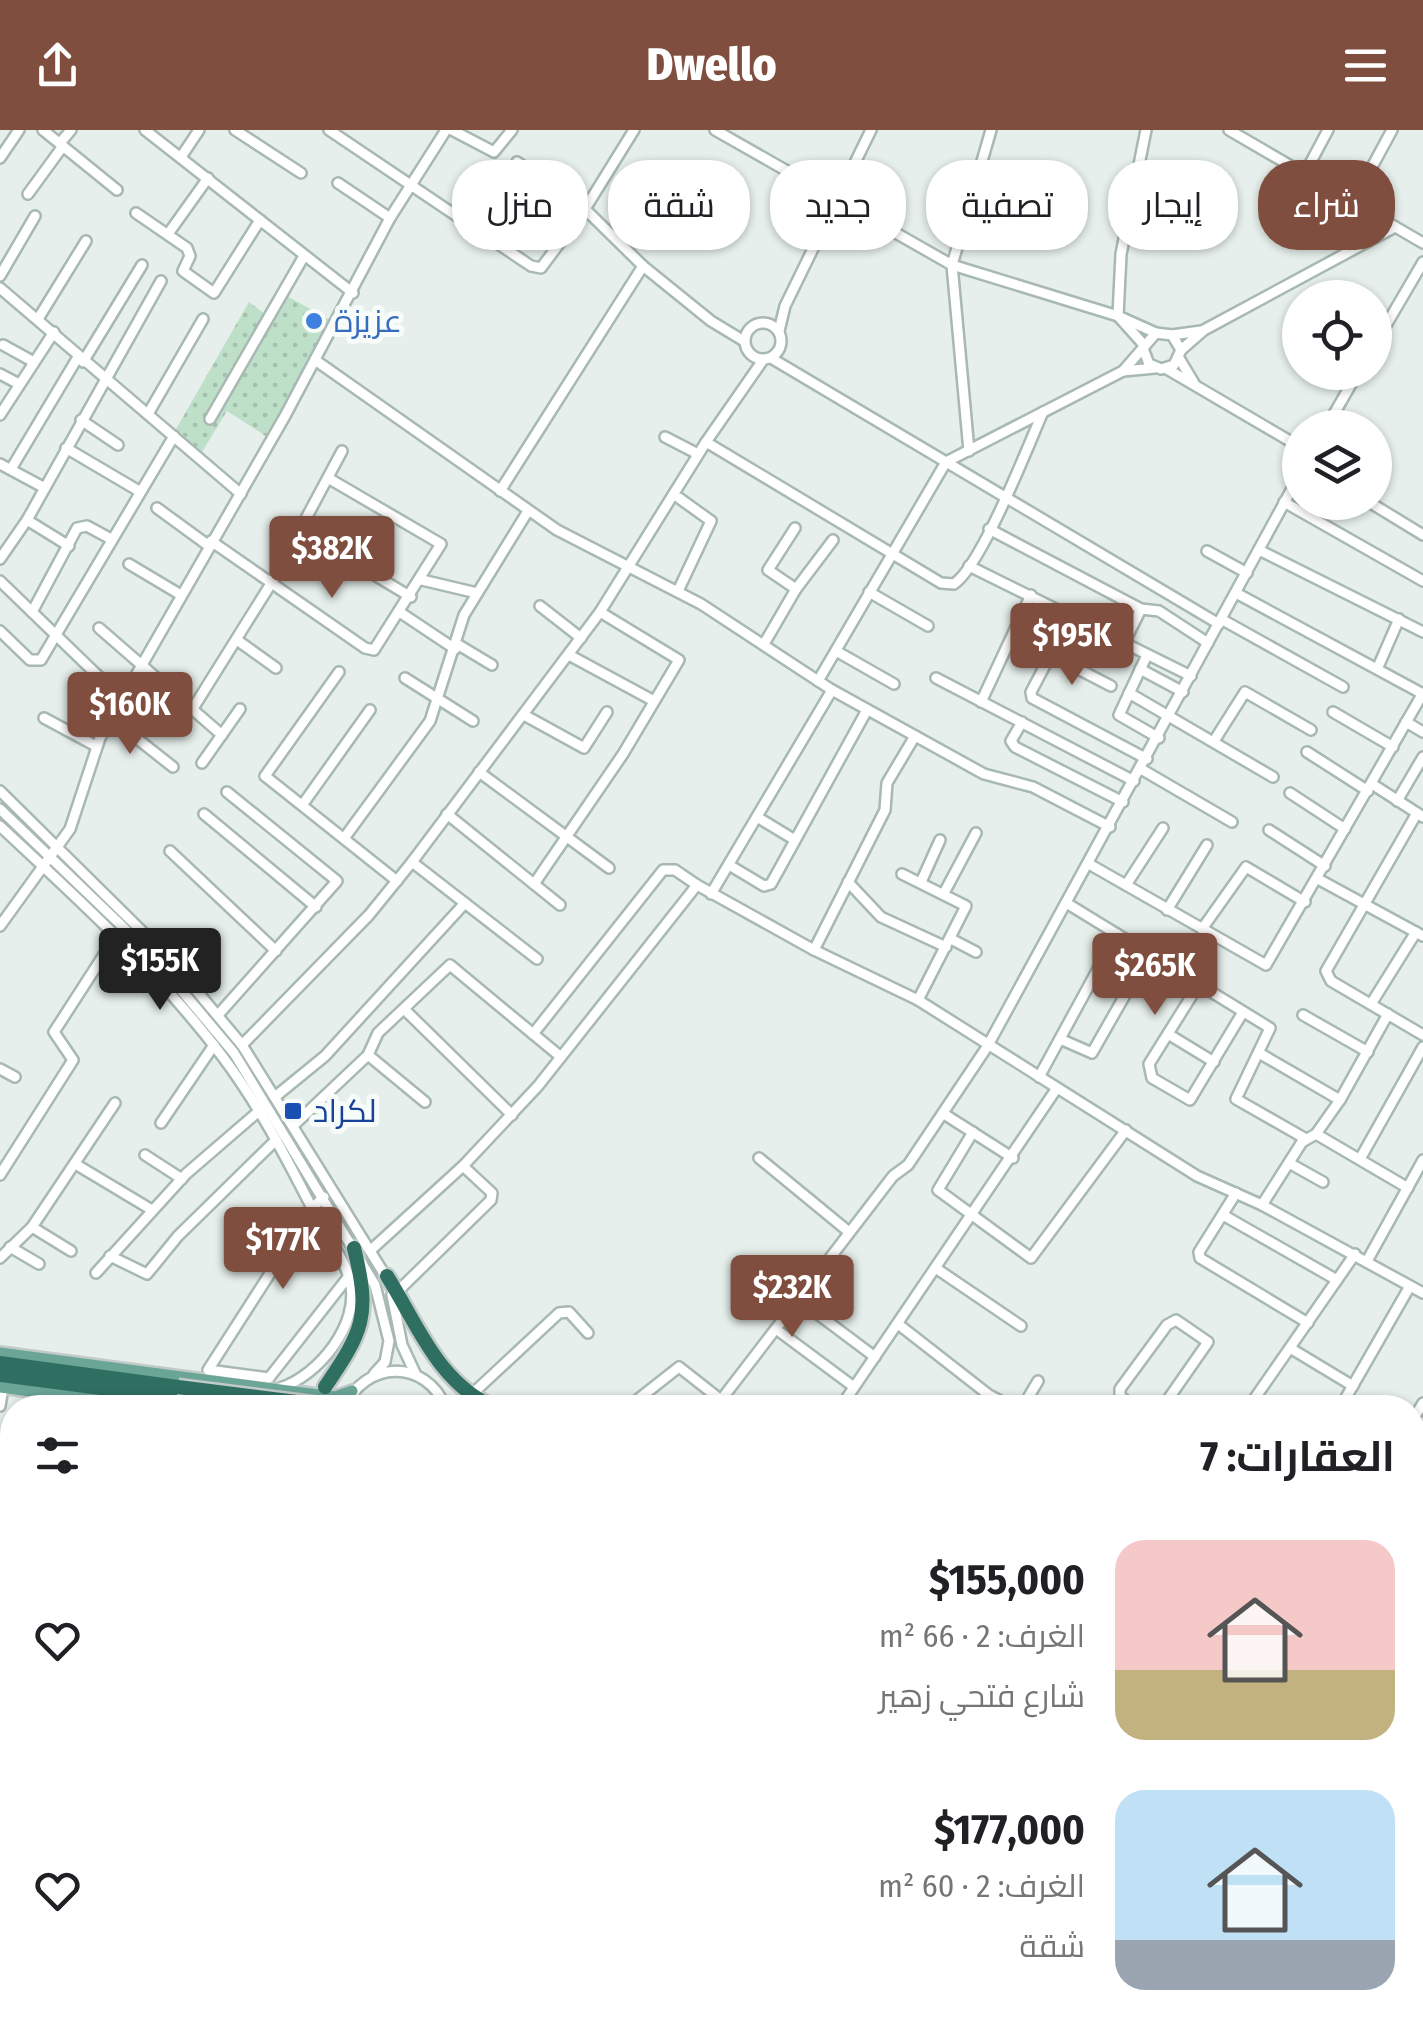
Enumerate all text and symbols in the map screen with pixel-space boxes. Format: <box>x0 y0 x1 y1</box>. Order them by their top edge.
icon: share <box>30 38 85 93</box>
text: Dwello <box>647 38 777 92</box>
icon: menu <box>1338 38 1393 93</box>
chip: منزل <box>452 160 588 250</box>
chip: شقة <box>608 160 750 250</box>
chip: جديد <box>770 160 906 250</box>
chip: تصفية <box>926 160 1088 250</box>
chip: إيجار <box>1108 160 1238 250</box>
chip: شراء <box>1258 160 1395 250</box>
map controls <box>1282 280 1392 520</box>
button: locate <box>1282 280 1392 390</box>
place label: عزيزة <box>334 302 402 340</box>
marker: عزيزة <box>303 310 325 332</box>
button: layers <box>1282 410 1392 520</box>
pin: $382K <box>262 516 402 601</box>
text: $382K <box>291 529 373 567</box>
pin: $195K <box>1002 603 1142 688</box>
text: $195K <box>1032 616 1112 654</box>
pin: $160K <box>60 672 200 757</box>
text: $160K <box>89 685 171 723</box>
pin: $155K <box>90 928 230 1013</box>
pin: $265K <box>1085 933 1225 1018</box>
text: $155K <box>121 941 199 979</box>
text: $265K <box>1114 946 1196 984</box>
place label: لكراد <box>313 1092 377 1130</box>
marker: لكراد <box>282 1100 304 1122</box>
pin: $177K <box>213 1207 353 1292</box>
text: $177K <box>246 1220 320 1258</box>
pin: $232K <box>722 1255 862 1340</box>
text: $232K <box>753 1268 831 1306</box>
icon: filters <box>30 1428 85 1483</box>
text: العقارات: 7 <box>1200 1432 1395 1482</box>
text: $155,000 <box>929 1555 1085 1605</box>
icon: home <box>1195 1580 1315 1700</box>
icon: heart <box>30 1613 85 1668</box>
text: الغرف: 2 · 66 m² <box>879 1617 1085 1655</box>
text: شارع فتحي زهير <box>879 1677 1085 1715</box>
text: $177,000 <box>934 1805 1085 1855</box>
icon: home <box>1195 1830 1315 1950</box>
icon: heart <box>30 1863 85 1918</box>
text: الغرف: 2 · 60 m² <box>878 1867 1085 1905</box>
text: شقة <box>1020 1927 1085 1965</box>

